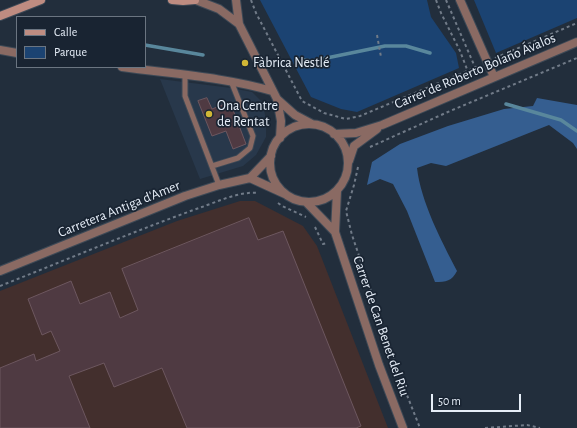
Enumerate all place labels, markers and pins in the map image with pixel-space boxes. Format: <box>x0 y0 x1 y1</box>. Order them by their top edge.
place label: Fàbrica Nestlé <box>253 55 329 71</box>
marker: Fàbrica Nestlé <box>240 58 250 68</box>
place label: Ona Centre de Rentat <box>217 98 278 130</box>
marker: Ona Centre de Rentat <box>204 109 214 119</box>

